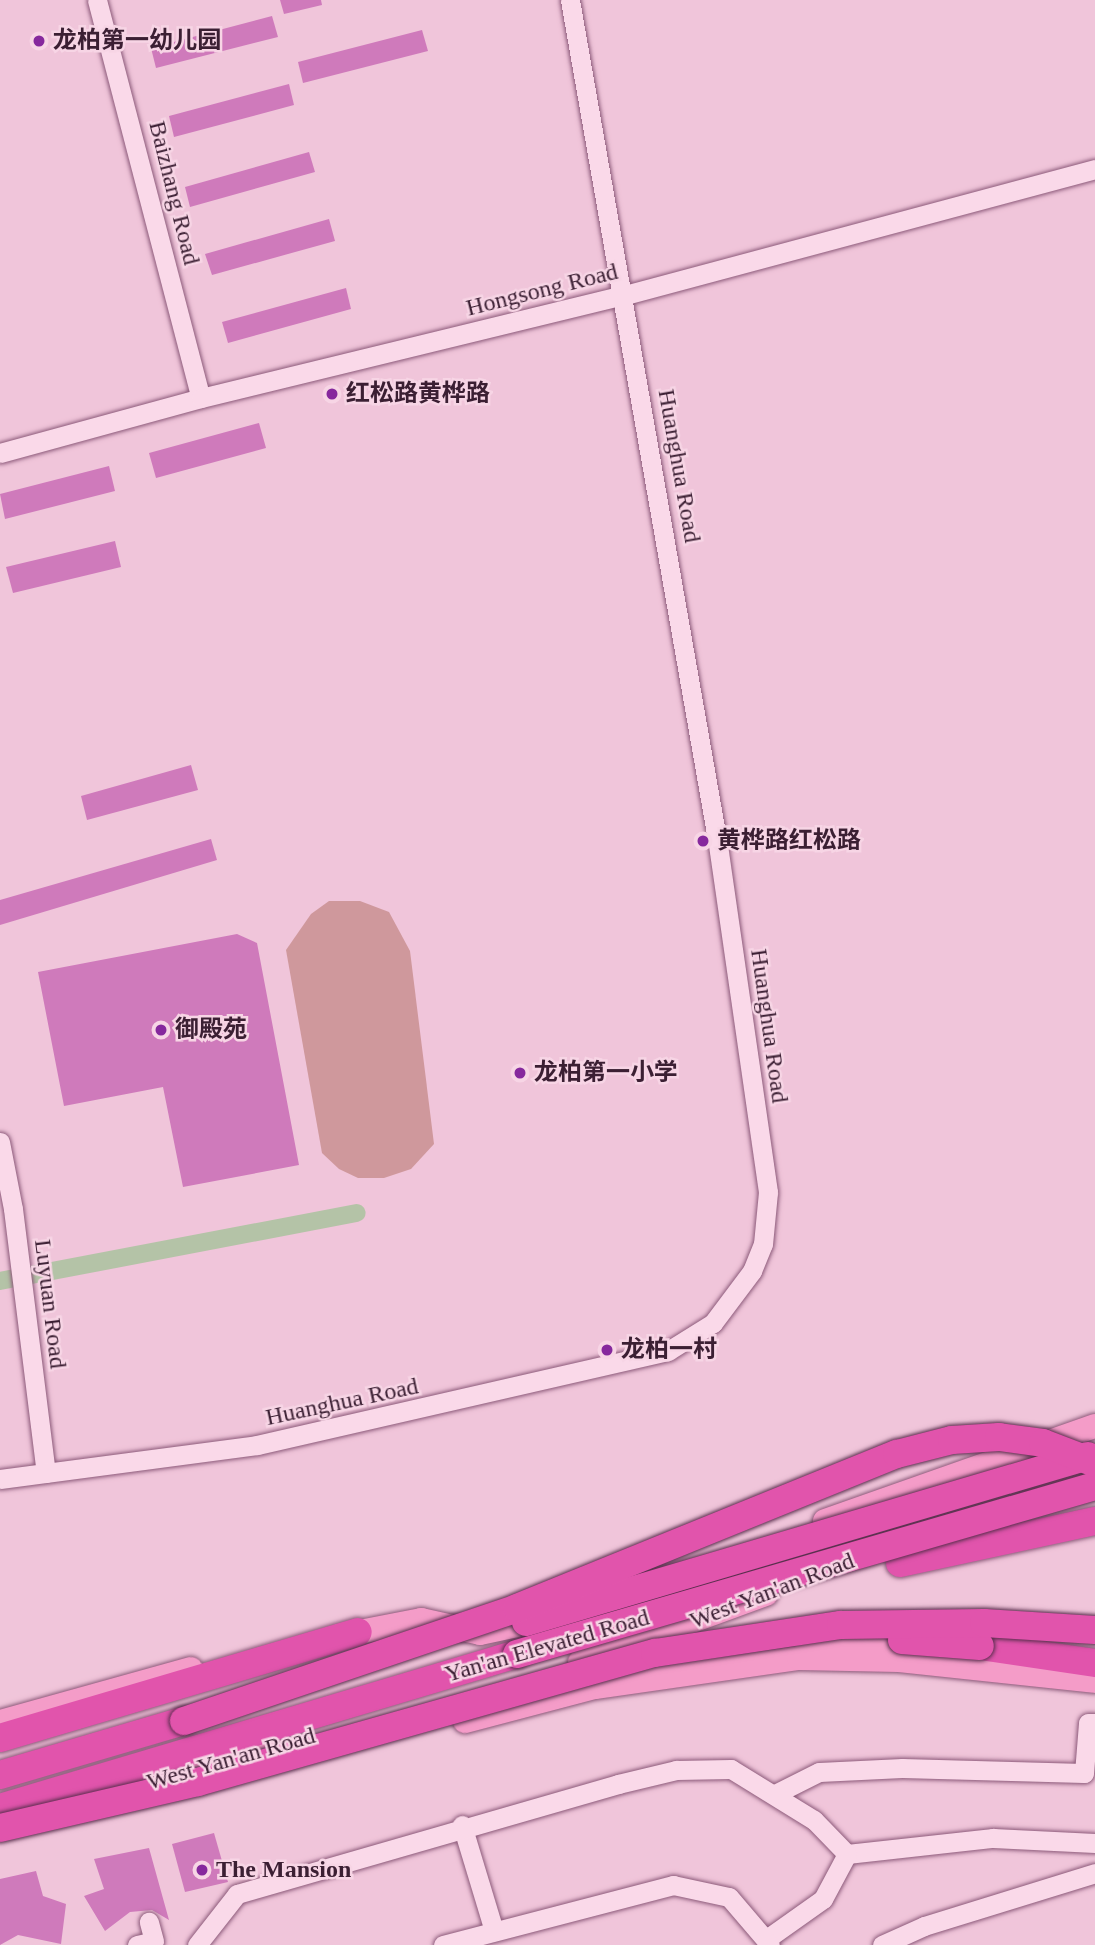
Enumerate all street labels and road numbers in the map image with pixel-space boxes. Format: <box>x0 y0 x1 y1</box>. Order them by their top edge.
street label: Baizhang Road <box>142 118 206 268</box>
street label: Hongsong Road <box>463 257 621 323</box>
street label: Huanghua Road <box>651 387 707 545</box>
street label: Huanghua Road <box>744 947 794 1105</box>
street label: Luyuan Road <box>28 1238 72 1370</box>
street label: Huanghua Road <box>263 1372 421 1432</box>
street label: West Yan'an Road <box>685 1546 859 1636</box>
street label: Yan'an Elevated Road <box>442 1603 652 1689</box>
street label: West Yan'an Road <box>143 1721 319 1797</box>

